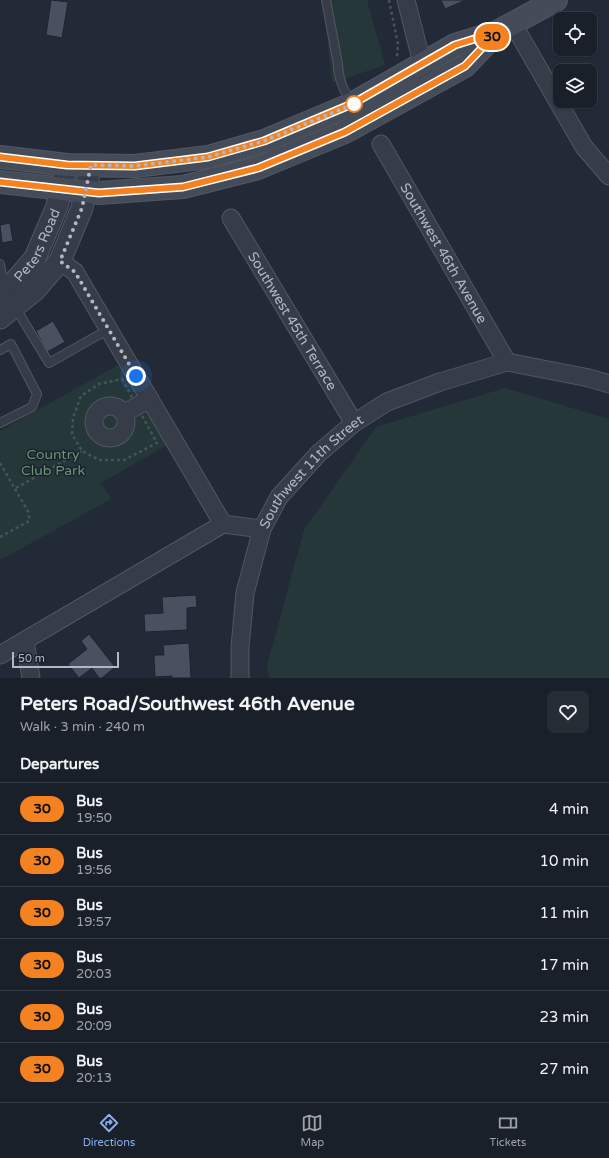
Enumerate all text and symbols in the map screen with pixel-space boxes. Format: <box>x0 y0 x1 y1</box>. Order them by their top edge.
map controls <box>553 12 597 108</box>
button: locate <box>553 12 597 56</box>
line badge: 30 <box>474 24 510 50</box>
text: 30 <box>483 28 501 45</box>
button: layers <box>553 64 597 108</box>
unlabelled marker <box>345 95 363 113</box>
street label: Southwest 46th Avenue <box>397 180 491 326</box>
street label: Peters Road <box>10 206 63 285</box>
street label: Southwest 45th Terrace <box>245 248 341 393</box>
your location <box>126 366 146 386</box>
street label: Southwest 11th Street <box>255 410 367 531</box>
park label: Country Club Park <box>21 446 85 479</box>
scale bar <box>12 650 119 669</box>
text: 50 m <box>18 652 45 665</box>
button: heart <box>547 691 589 733</box>
text: Peters Road/Southwest 46th Avenue <box>20 693 355 715</box>
text: Walk · 3 min · 240 m <box>20 719 145 735</box>
text: Departures <box>20 755 99 773</box>
text: Bus <box>76 792 103 810</box>
text: 30 <box>33 800 51 817</box>
text: 4 min <box>549 800 589 818</box>
text: 19:50 <box>76 810 112 826</box>
text: Bus <box>76 844 103 862</box>
text: 30 <box>33 852 51 869</box>
text: 10 min <box>540 852 589 870</box>
text: 19:56 <box>76 862 112 878</box>
text: Bus <box>76 896 103 914</box>
text: 30 <box>33 904 51 921</box>
text: 11 min <box>540 904 589 922</box>
text: 19:57 <box>76 914 112 930</box>
text: Bus <box>76 948 103 966</box>
text: 30 <box>33 956 51 973</box>
text: 17 min <box>540 956 589 974</box>
text: 20:03 <box>76 966 112 982</box>
text: Bus <box>76 1000 103 1018</box>
text: 30 <box>33 1008 51 1025</box>
text: 23 min <box>540 1008 589 1026</box>
text: 20:09 <box>76 1018 112 1034</box>
text: Bus <box>76 1052 103 1070</box>
text: 30 <box>33 1060 51 1077</box>
text: 27 min <box>540 1060 589 1078</box>
text: 20:13 <box>76 1070 112 1086</box>
tab: Directions <box>83 1112 135 1149</box>
tab: Map <box>301 1112 324 1149</box>
tab: Tickets <box>490 1112 526 1149</box>

